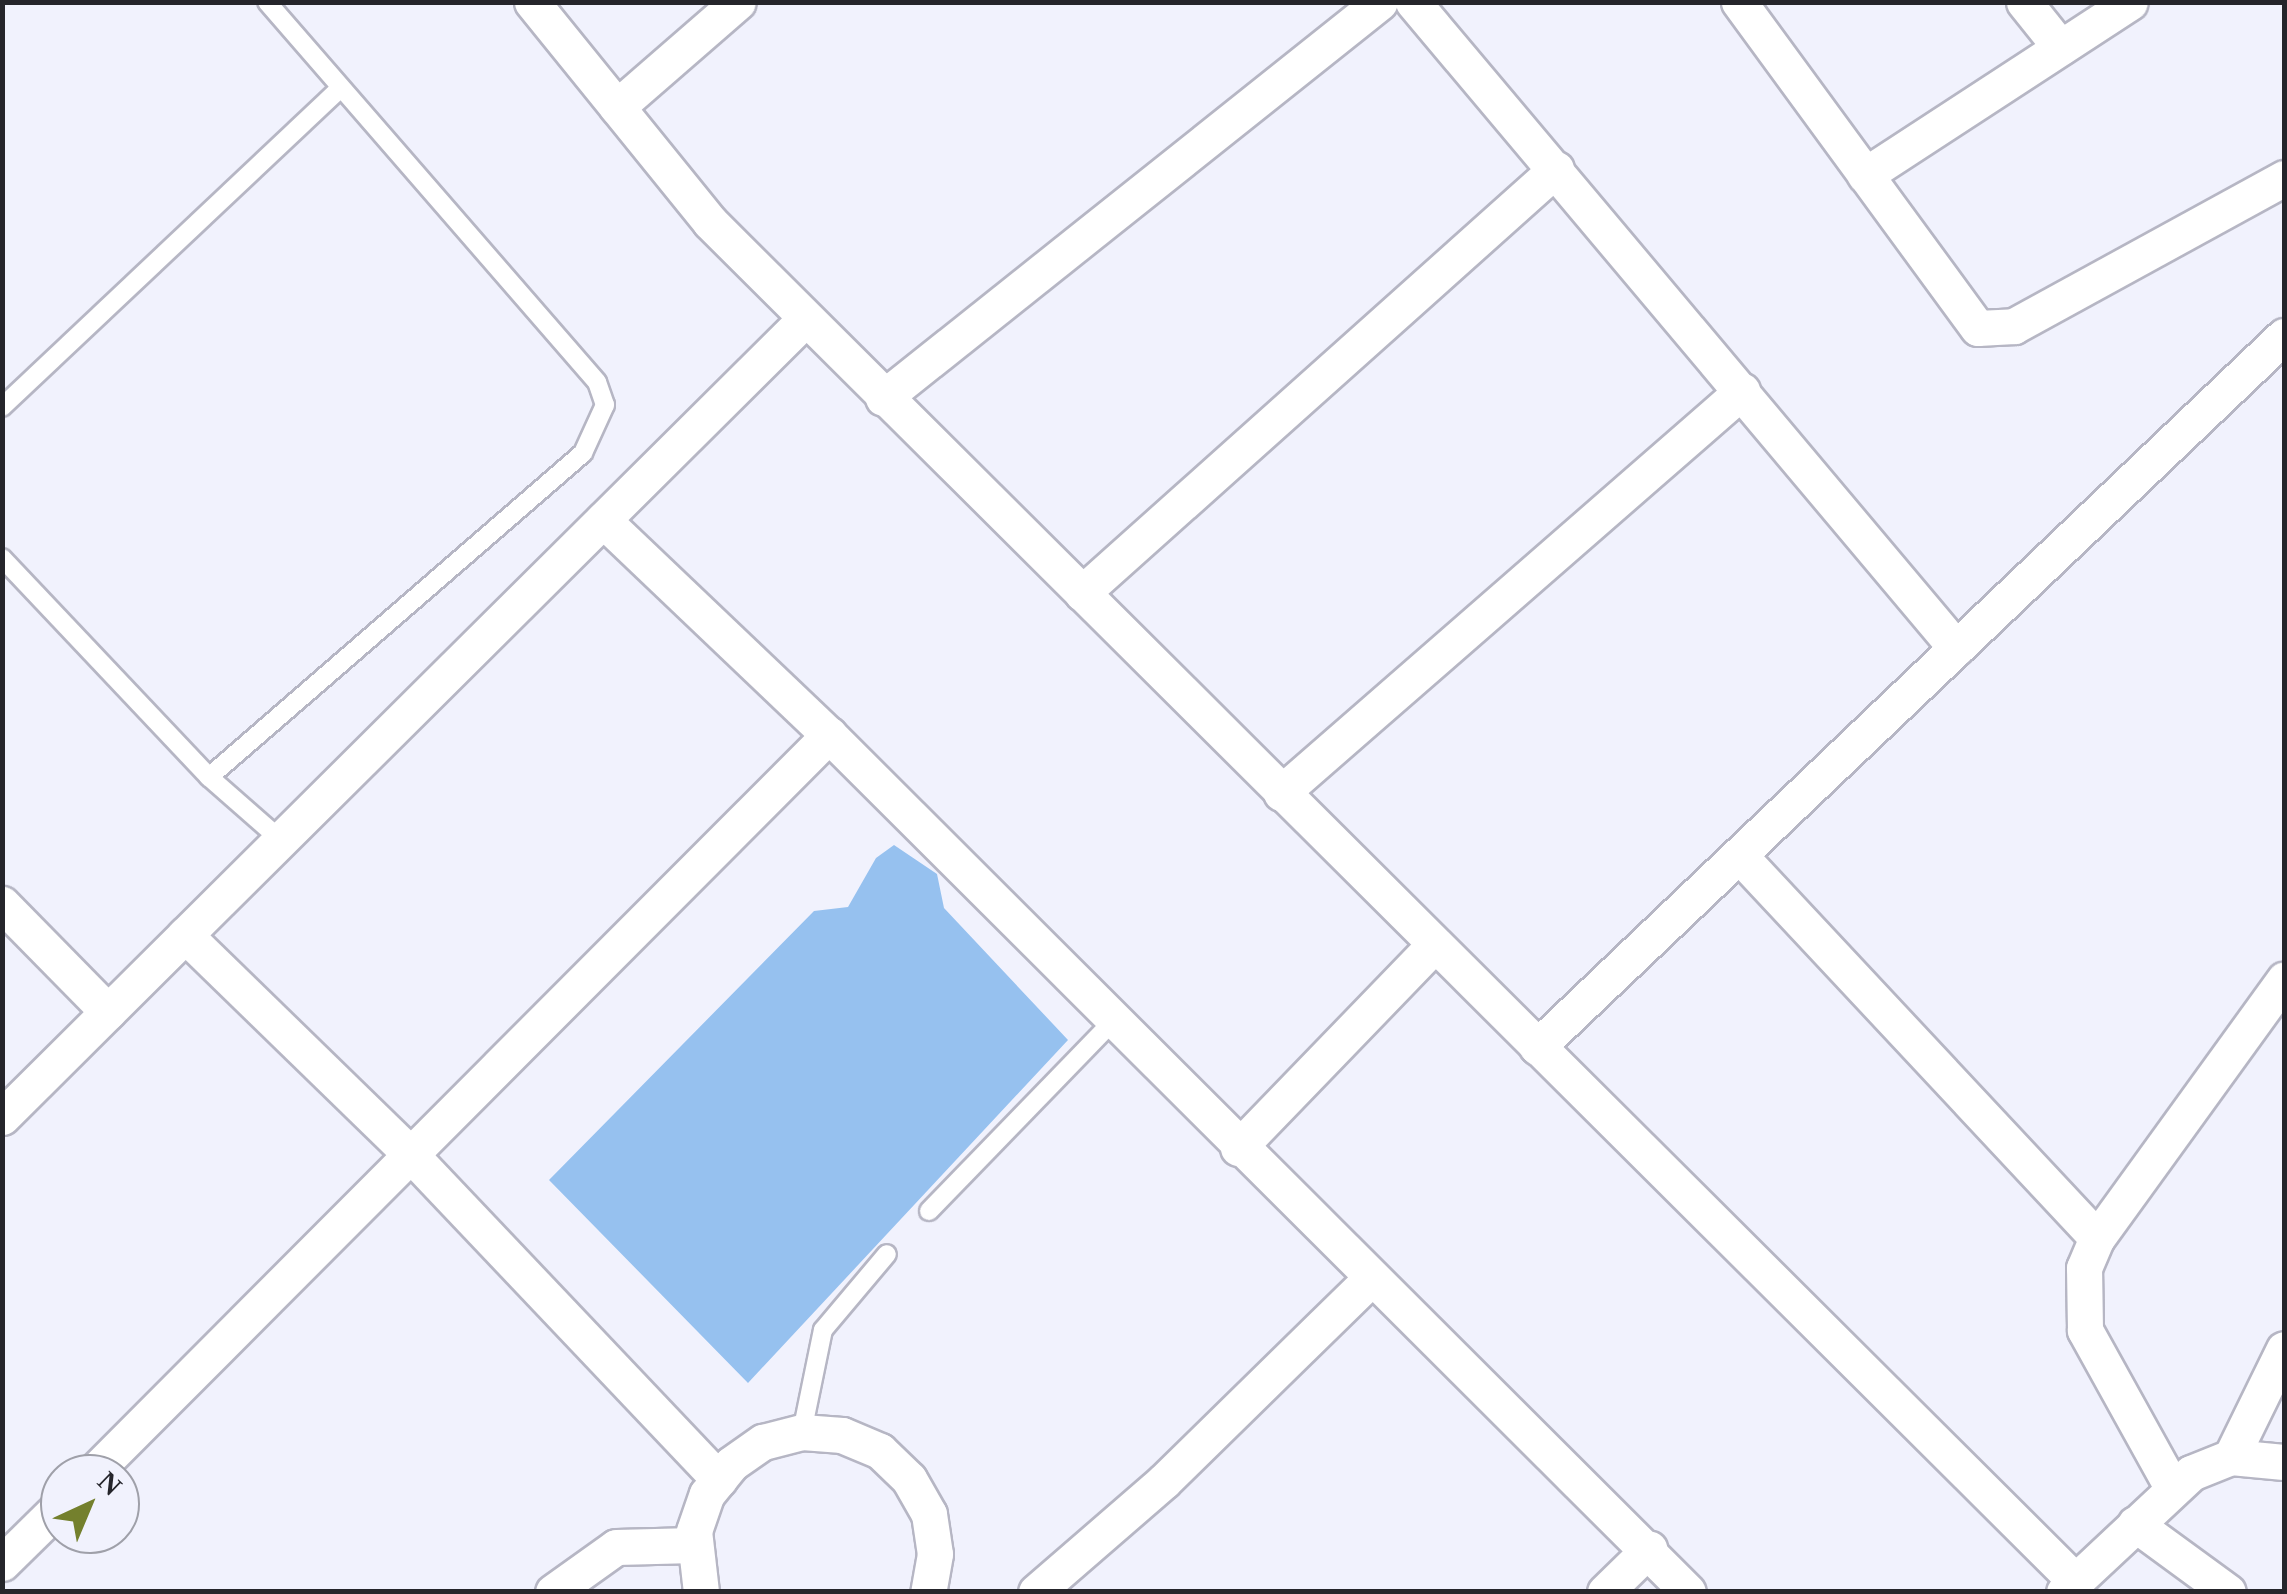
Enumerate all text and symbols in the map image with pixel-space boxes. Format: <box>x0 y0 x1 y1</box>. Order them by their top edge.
north arrow <box>40 1454 140 1554</box>
text: N <box>92 1465 128 1502</box>

